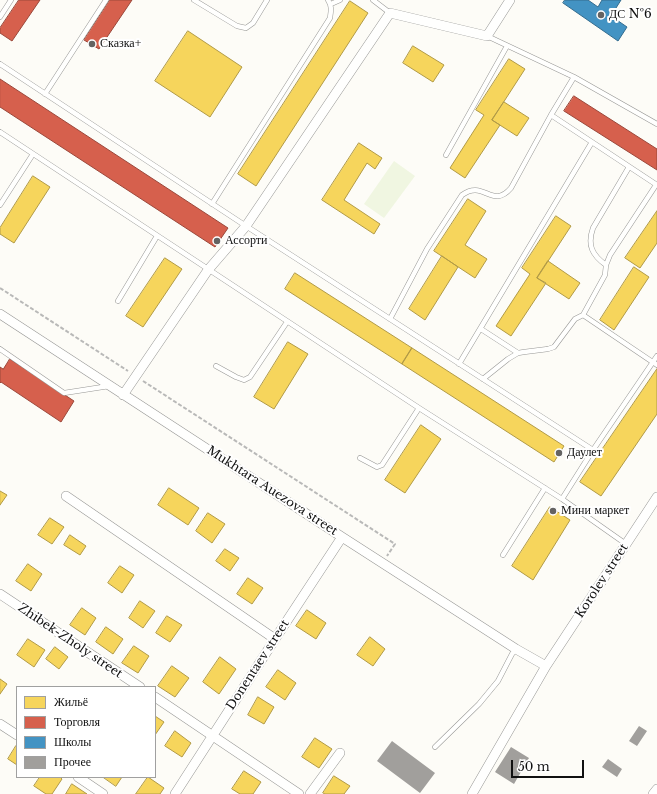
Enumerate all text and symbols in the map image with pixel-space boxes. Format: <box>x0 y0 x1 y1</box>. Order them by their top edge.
place label: ДС №6 <box>609 8 652 22</box>
marker: ДС №6 <box>596 10 606 20</box>
place label: Сказка+ <box>100 37 141 51</box>
marker: Сказка+ <box>87 39 97 49</box>
place label: Ассорти <box>225 234 268 248</box>
marker: Ассорти <box>212 236 222 246</box>
street label: Mukhtara Auezova street <box>204 443 340 539</box>
place label: Даулет <box>567 446 602 460</box>
marker: Даулет <box>554 448 564 458</box>
place label: Мини маркет <box>561 504 629 518</box>
marker: Мини маркет <box>548 506 558 516</box>
street label: Korolev street <box>573 541 631 621</box>
street label: Zhibek-Zholy street <box>15 601 125 681</box>
street label: Donentaev street <box>224 617 292 713</box>
legend <box>16 686 156 778</box>
text: Жильё <box>54 694 88 709</box>
text: Торговля <box>54 714 100 729</box>
text: Школы <box>54 734 91 749</box>
scale bar <box>513 752 586 778</box>
text: Прочее <box>54 754 91 769</box>
text: 50 m <box>518 759 550 774</box>

